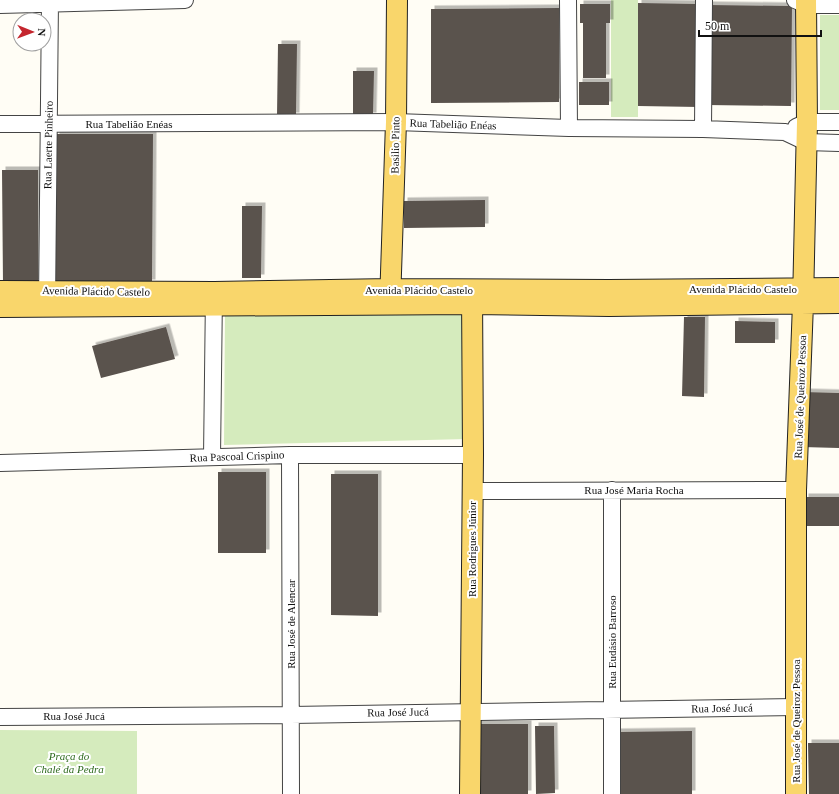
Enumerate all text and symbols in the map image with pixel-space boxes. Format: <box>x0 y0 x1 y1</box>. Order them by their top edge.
north arrow <box>12 12 52 52</box>
scale bar <box>699 12 821 38</box>
text: 50 m <box>705 19 730 33</box>
text: N <box>36 28 48 36</box>
street label: Rua Laerte Pinheiro <box>41 100 55 189</box>
street label: Basilio Pinto <box>389 116 402 174</box>
street label: Rua Tabelião Enéas <box>409 116 497 132</box>
street label: Rua Tabelião Enéas <box>86 118 173 130</box>
street label: Avenida Plácido Castelo <box>689 283 797 295</box>
street label: Avenida Plácido Castelo <box>42 284 151 298</box>
street label: Avenida Plácido Castelo <box>365 284 473 296</box>
street label: Rua José de Queiroz Pessoa <box>792 335 808 459</box>
street label: Rua Pascoal Crispino <box>189 448 285 464</box>
street label: Rua José Maria Rocha <box>584 484 684 496</box>
street label: Rua Rodrigues Júnior <box>466 501 478 597</box>
street label: Rua José de Alencar <box>285 579 297 669</box>
street label: Rua Eudásio Barroso <box>606 595 618 689</box>
street label: Rua José de Queiroz Pessoa <box>790 659 802 783</box>
street label: Rua José Jucá <box>691 701 753 715</box>
street label: Rua José Jucá <box>367 705 429 719</box>
street label: Rua José Jucá <box>43 710 105 722</box>
park label: Praça do Chalé da Pedra <box>34 750 104 775</box>

